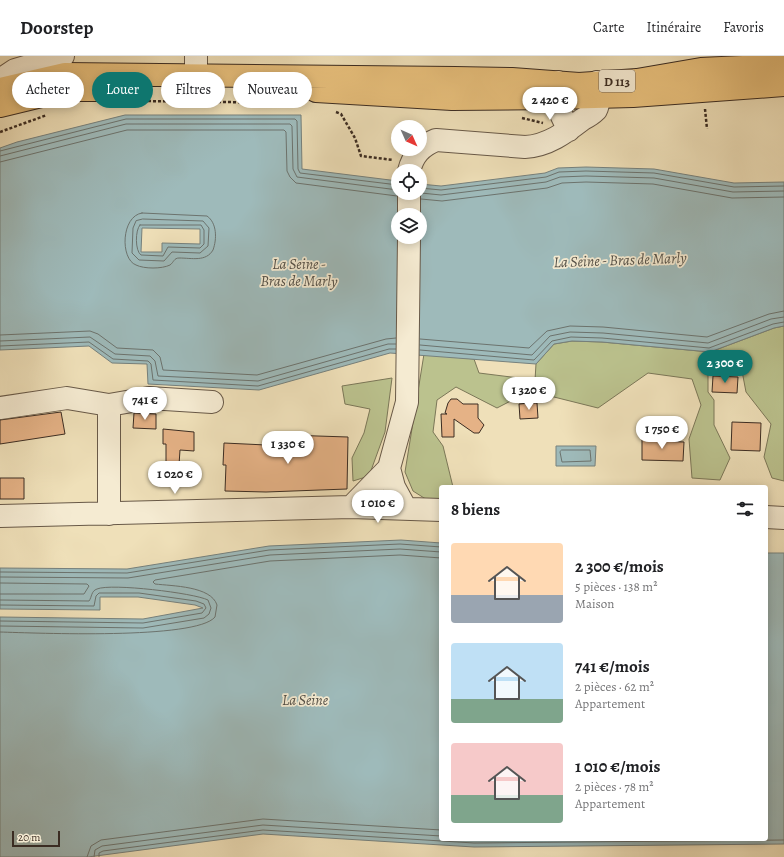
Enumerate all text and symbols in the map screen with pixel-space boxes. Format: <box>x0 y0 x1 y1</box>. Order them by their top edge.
text: Doorstep <box>20 15 94 41</box>
text: Carte <box>593 18 624 37</box>
text: Itinéraire <box>646 18 701 37</box>
text: Favoris <box>723 18 764 37</box>
road number: D 113 <box>599 70 635 92</box>
chip: Acheter <box>12 72 84 108</box>
chip: Louer <box>92 72 153 108</box>
chip: Filtres <box>161 72 225 108</box>
chip: Nouveau <box>233 72 312 108</box>
pin: 2 420 € <box>513 87 587 121</box>
text: 2 420 € <box>531 91 569 108</box>
north arrow <box>391 120 427 156</box>
map controls <box>391 120 427 244</box>
button: locate <box>391 164 427 200</box>
button: layers <box>391 208 427 244</box>
water label: La Seine - Bras de Marly <box>553 248 687 272</box>
water label: La Seine - Bras de Marly <box>260 254 338 291</box>
pin: 2 300 € <box>688 350 762 384</box>
text: 2 300 € <box>707 354 743 371</box>
pin: 1 320 € <box>492 377 566 411</box>
text: 1 320 € <box>511 381 547 398</box>
pin: 741 € <box>117 387 173 421</box>
text: 741 € <box>132 391 158 408</box>
pin: 1 750 € <box>625 416 699 450</box>
text: 1 750 € <box>645 420 679 437</box>
pin: 1 330 € <box>251 431 325 465</box>
text: 1 330 € <box>271 435 305 452</box>
pin: 1 020 € <box>138 461 212 495</box>
text: 1 020 € <box>157 465 193 482</box>
pin: 1 010 € <box>341 490 415 524</box>
text: 1 010 € <box>361 494 395 511</box>
text: 8 biens <box>451 498 500 521</box>
icon: filters <box>734 498 756 520</box>
text: 2 300 €/mois <box>575 555 664 578</box>
icon: home <box>483 559 531 607</box>
text: 5 pièces · 138 m² <box>575 578 657 595</box>
text: Maison <box>575 595 614 612</box>
text: 741 €/mois <box>575 655 650 678</box>
icon: home <box>483 659 531 707</box>
text: 2 pièces · 62 m² <box>575 678 654 695</box>
water label: La Seine <box>282 690 329 710</box>
text: Appartement <box>575 695 645 712</box>
text: 1 010 €/mois <box>575 755 660 778</box>
icon: home <box>483 759 531 807</box>
text: 2 pièces · 78 m² <box>575 778 654 795</box>
text: Appartement <box>575 795 645 812</box>
scale bar <box>12 829 60 848</box>
text: 20 m <box>18 830 40 845</box>

